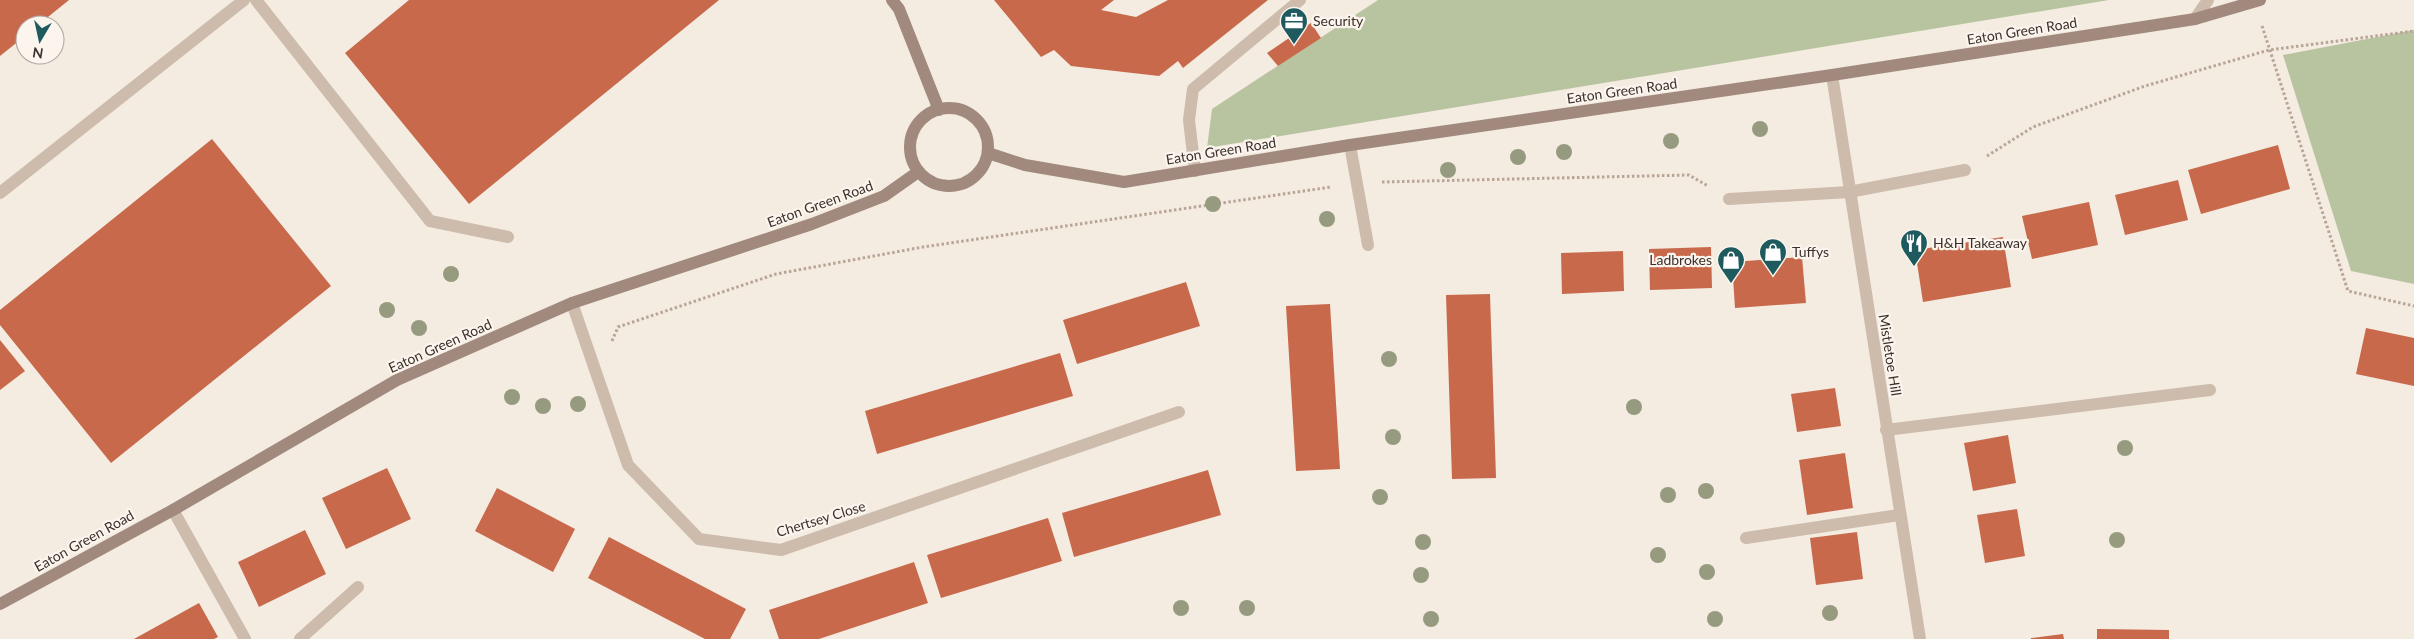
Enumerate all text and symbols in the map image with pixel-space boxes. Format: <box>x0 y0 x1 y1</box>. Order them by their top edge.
office icon: Security <box>1279 6 1309 45</box>
place label: Security <box>1313 12 1364 29</box>
street label: Eaton Green Road <box>1966 13 2078 48</box>
north arrow <box>15 15 65 65</box>
text: N <box>31 44 45 63</box>
street label: Eaton Green Road <box>1566 74 1678 107</box>
street label: Eaton Green Road <box>1165 133 1277 168</box>
street label: Eaton Green Road <box>765 177 875 231</box>
restaurant icon: H&H Takeaway <box>1899 228 1929 267</box>
place label: H&H Takeaway <box>1933 234 2028 251</box>
shop icon: Tuffys <box>1758 237 1788 276</box>
place label: Tuffys <box>1792 243 1829 260</box>
shop icon: Ladbrokes <box>1716 245 1746 284</box>
place label: Ladbrokes <box>1649 251 1712 268</box>
street label: Mistletoe Hill <box>1876 313 1905 397</box>
street label: Eaton Green Road <box>385 315 494 376</box>
street label: Chertsey Close <box>774 497 868 540</box>
street label: Eaton Green Road <box>31 506 137 575</box>

